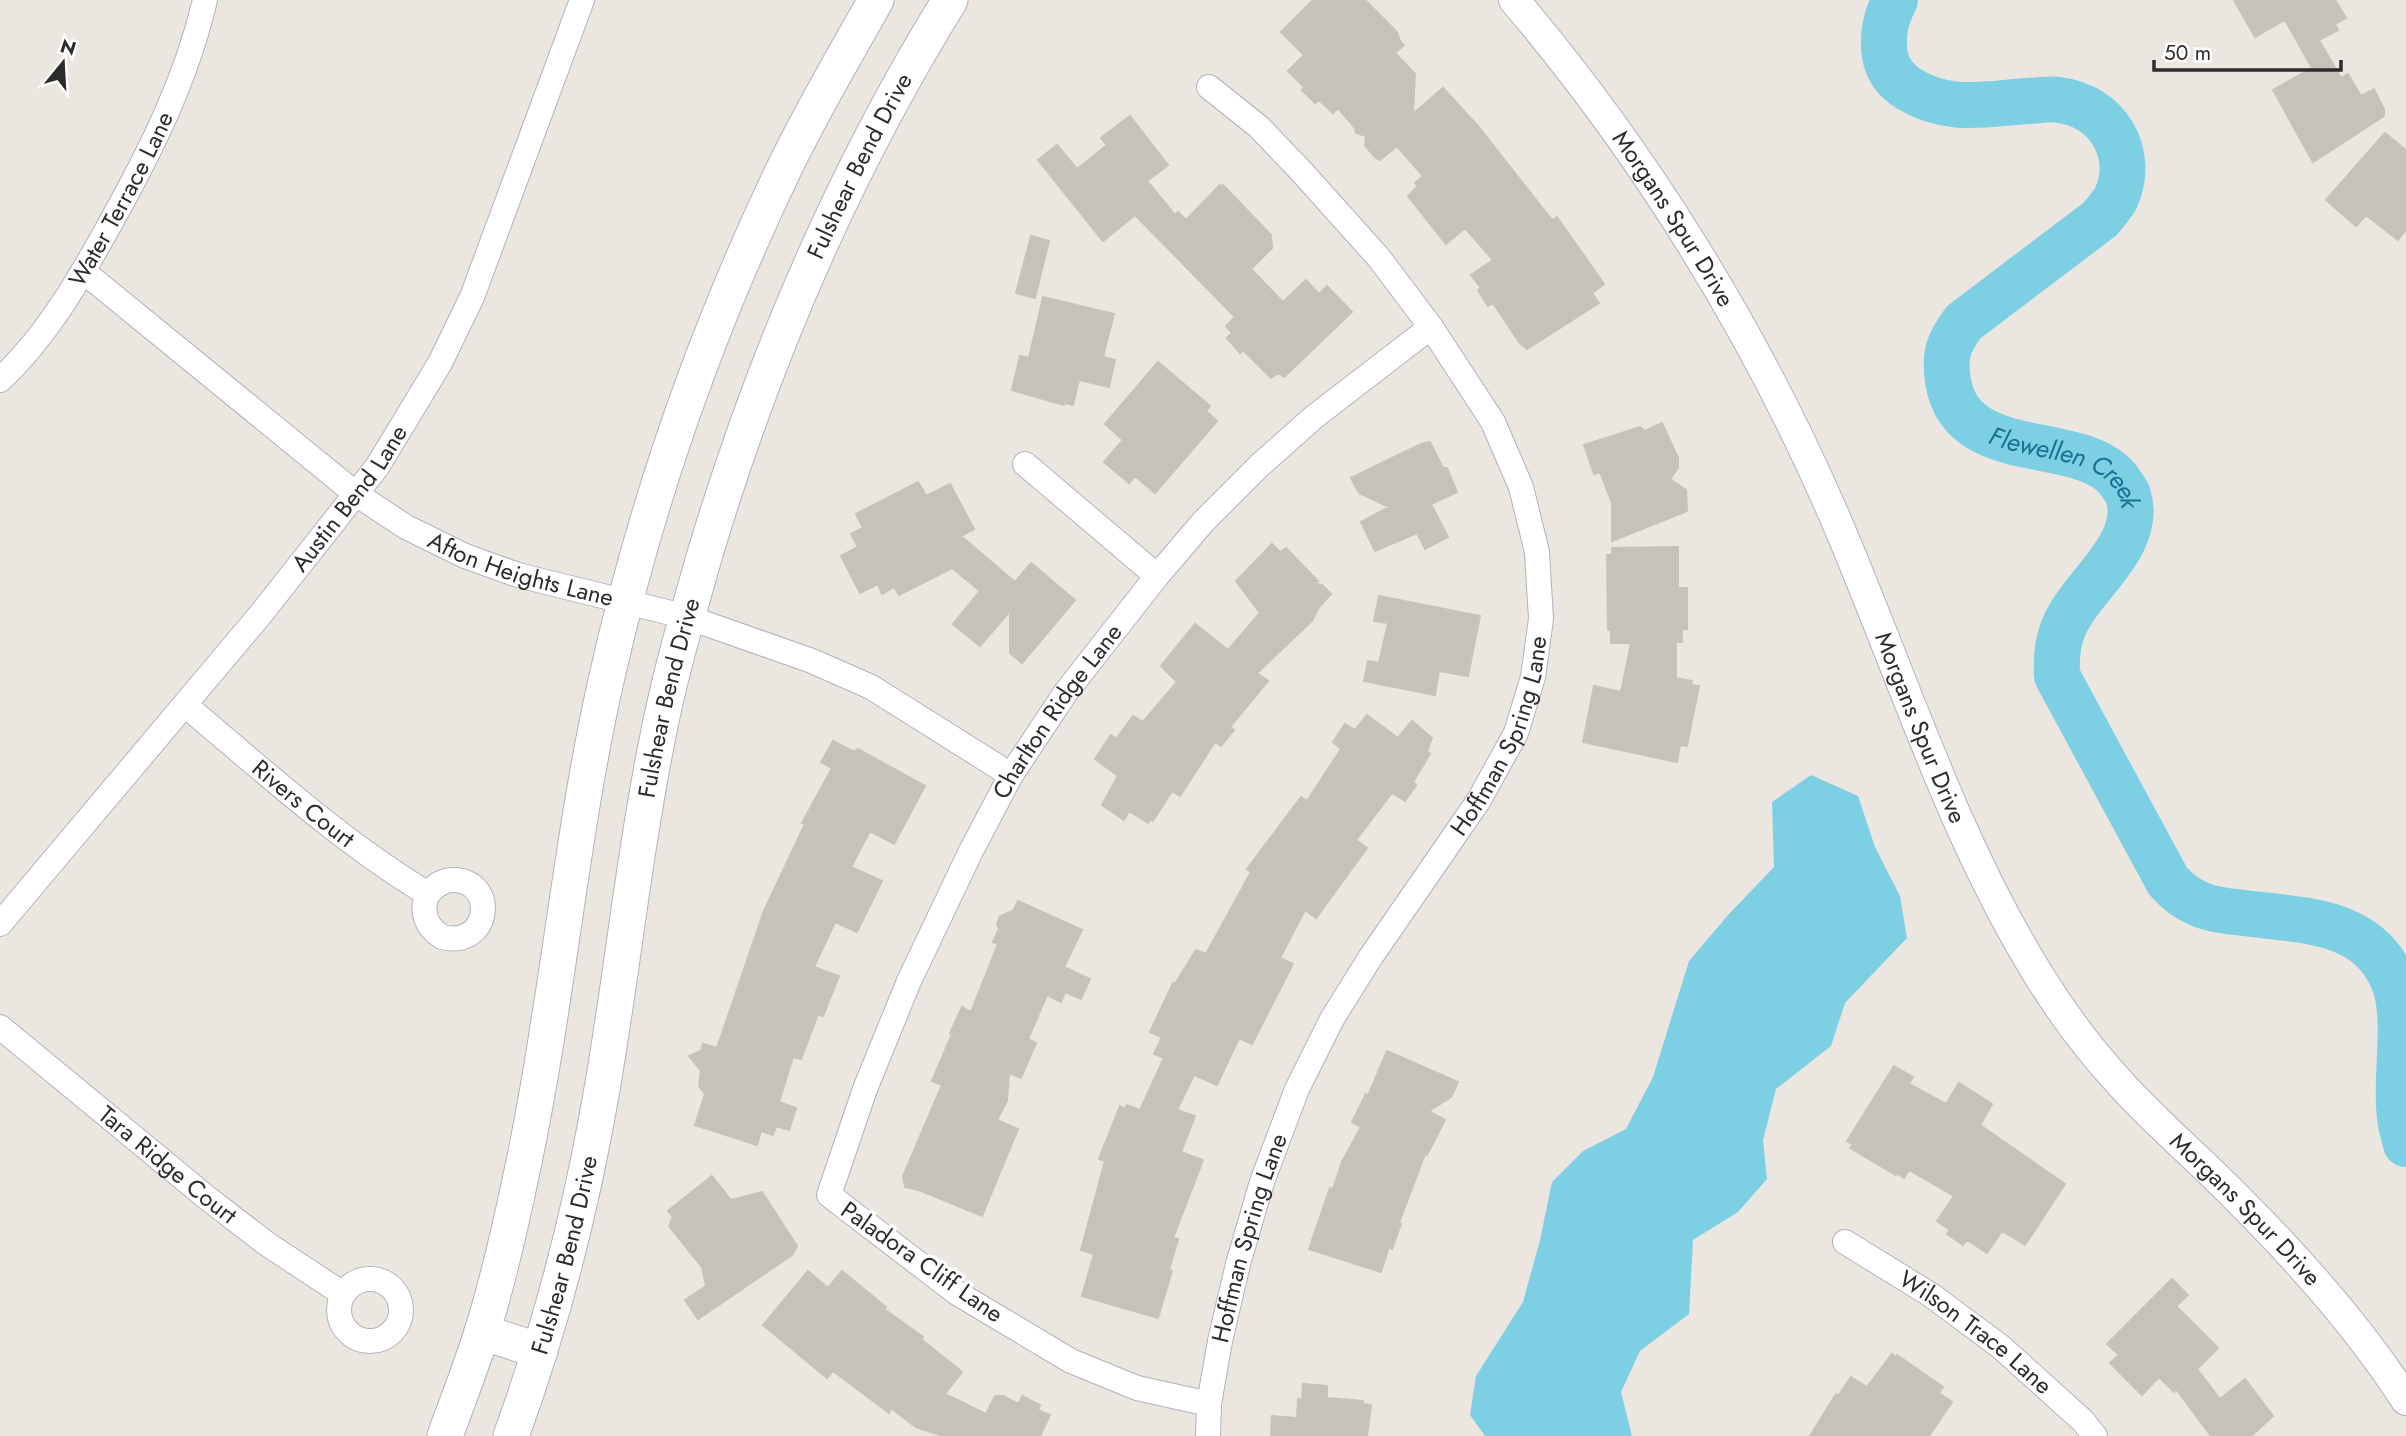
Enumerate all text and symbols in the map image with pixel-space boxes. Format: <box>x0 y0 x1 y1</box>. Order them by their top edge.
north arrow <box>28 28 98 98</box>
scale bar <box>2154 28 2341 72</box>
text: N <box>57 32 79 62</box>
text: 50 m <box>2164 38 2211 68</box>
street label: Fulshear Bend Drive <box>798 66 921 264</box>
street label: Water Terrace Lane <box>60 106 182 293</box>
street label: Morgans Spur Drive <box>1604 123 1744 313</box>
water label: Flewellen Creek <box>1984 416 2150 513</box>
street label: Austin Bend Lane <box>283 418 416 579</box>
street label: Afton Heights Lane <box>422 522 617 615</box>
street label: Fulshear Bend Drive <box>629 594 709 801</box>
street label: Charlton Ridge Lane <box>983 616 1130 805</box>
street label: Morgans Spur Drive <box>1866 627 1975 829</box>
street label: Hoffman Spring Lane <box>1441 634 1555 843</box>
street label: Rivers Court <box>244 751 363 856</box>
street label: Tara Ridge Court <box>91 1097 245 1232</box>
street label: Morgans Spur Drive <box>2162 1124 2330 1293</box>
street label: Hoffman Spring Lane <box>1202 1128 1296 1346</box>
street label: Fulshear Bend Drive <box>522 1152 606 1359</box>
street label: Paladora Cliff Lane <box>834 1192 1011 1331</box>
street label: Wilson Trace Lane <box>1892 1261 2060 1402</box>

